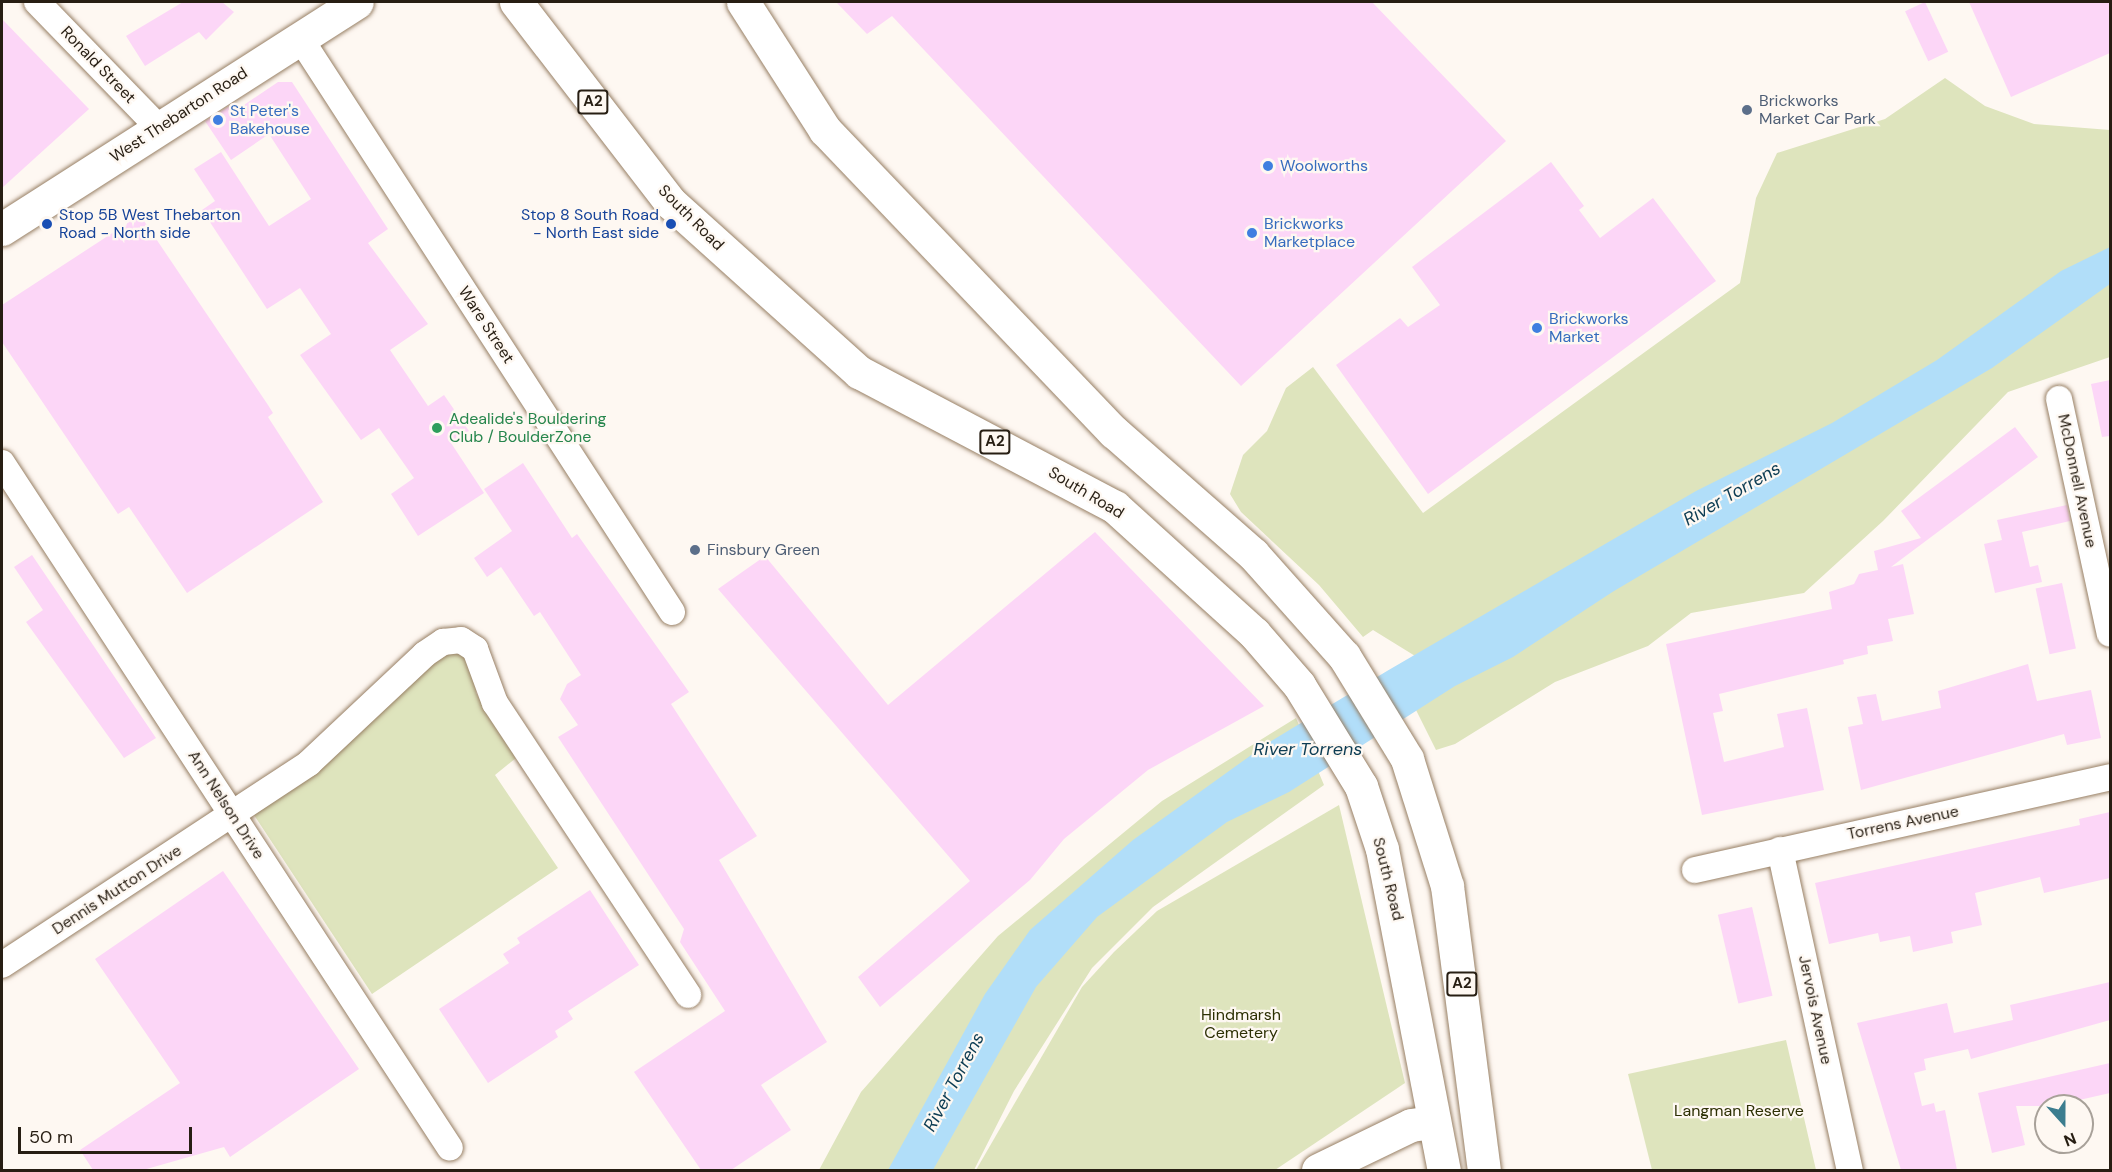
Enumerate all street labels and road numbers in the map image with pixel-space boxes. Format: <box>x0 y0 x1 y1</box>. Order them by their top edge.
street label: Ronald Street <box>57 23 139 107</box>
street label: West Thebarton Road <box>107 63 251 167</box>
road number: A2 <box>576 90 610 114</box>
street label: South Road <box>654 181 728 255</box>
street label: Ware Street <box>454 283 518 367</box>
street label: McDonnell Avenue <box>2053 412 2101 550</box>
road number: A2 <box>978 430 1012 454</box>
street label: South Road <box>1045 463 1127 523</box>
street label: Ann Nelson Drive <box>184 747 268 863</box>
street label: Torrens Avenue <box>1846 802 1960 844</box>
street label: South Road <box>1368 835 1408 923</box>
street label: Dennis Mutton Drive <box>49 841 185 939</box>
street label: Jervois Avenue <box>1794 954 1836 1066</box>
road number: A2 <box>1446 972 1478 996</box>

